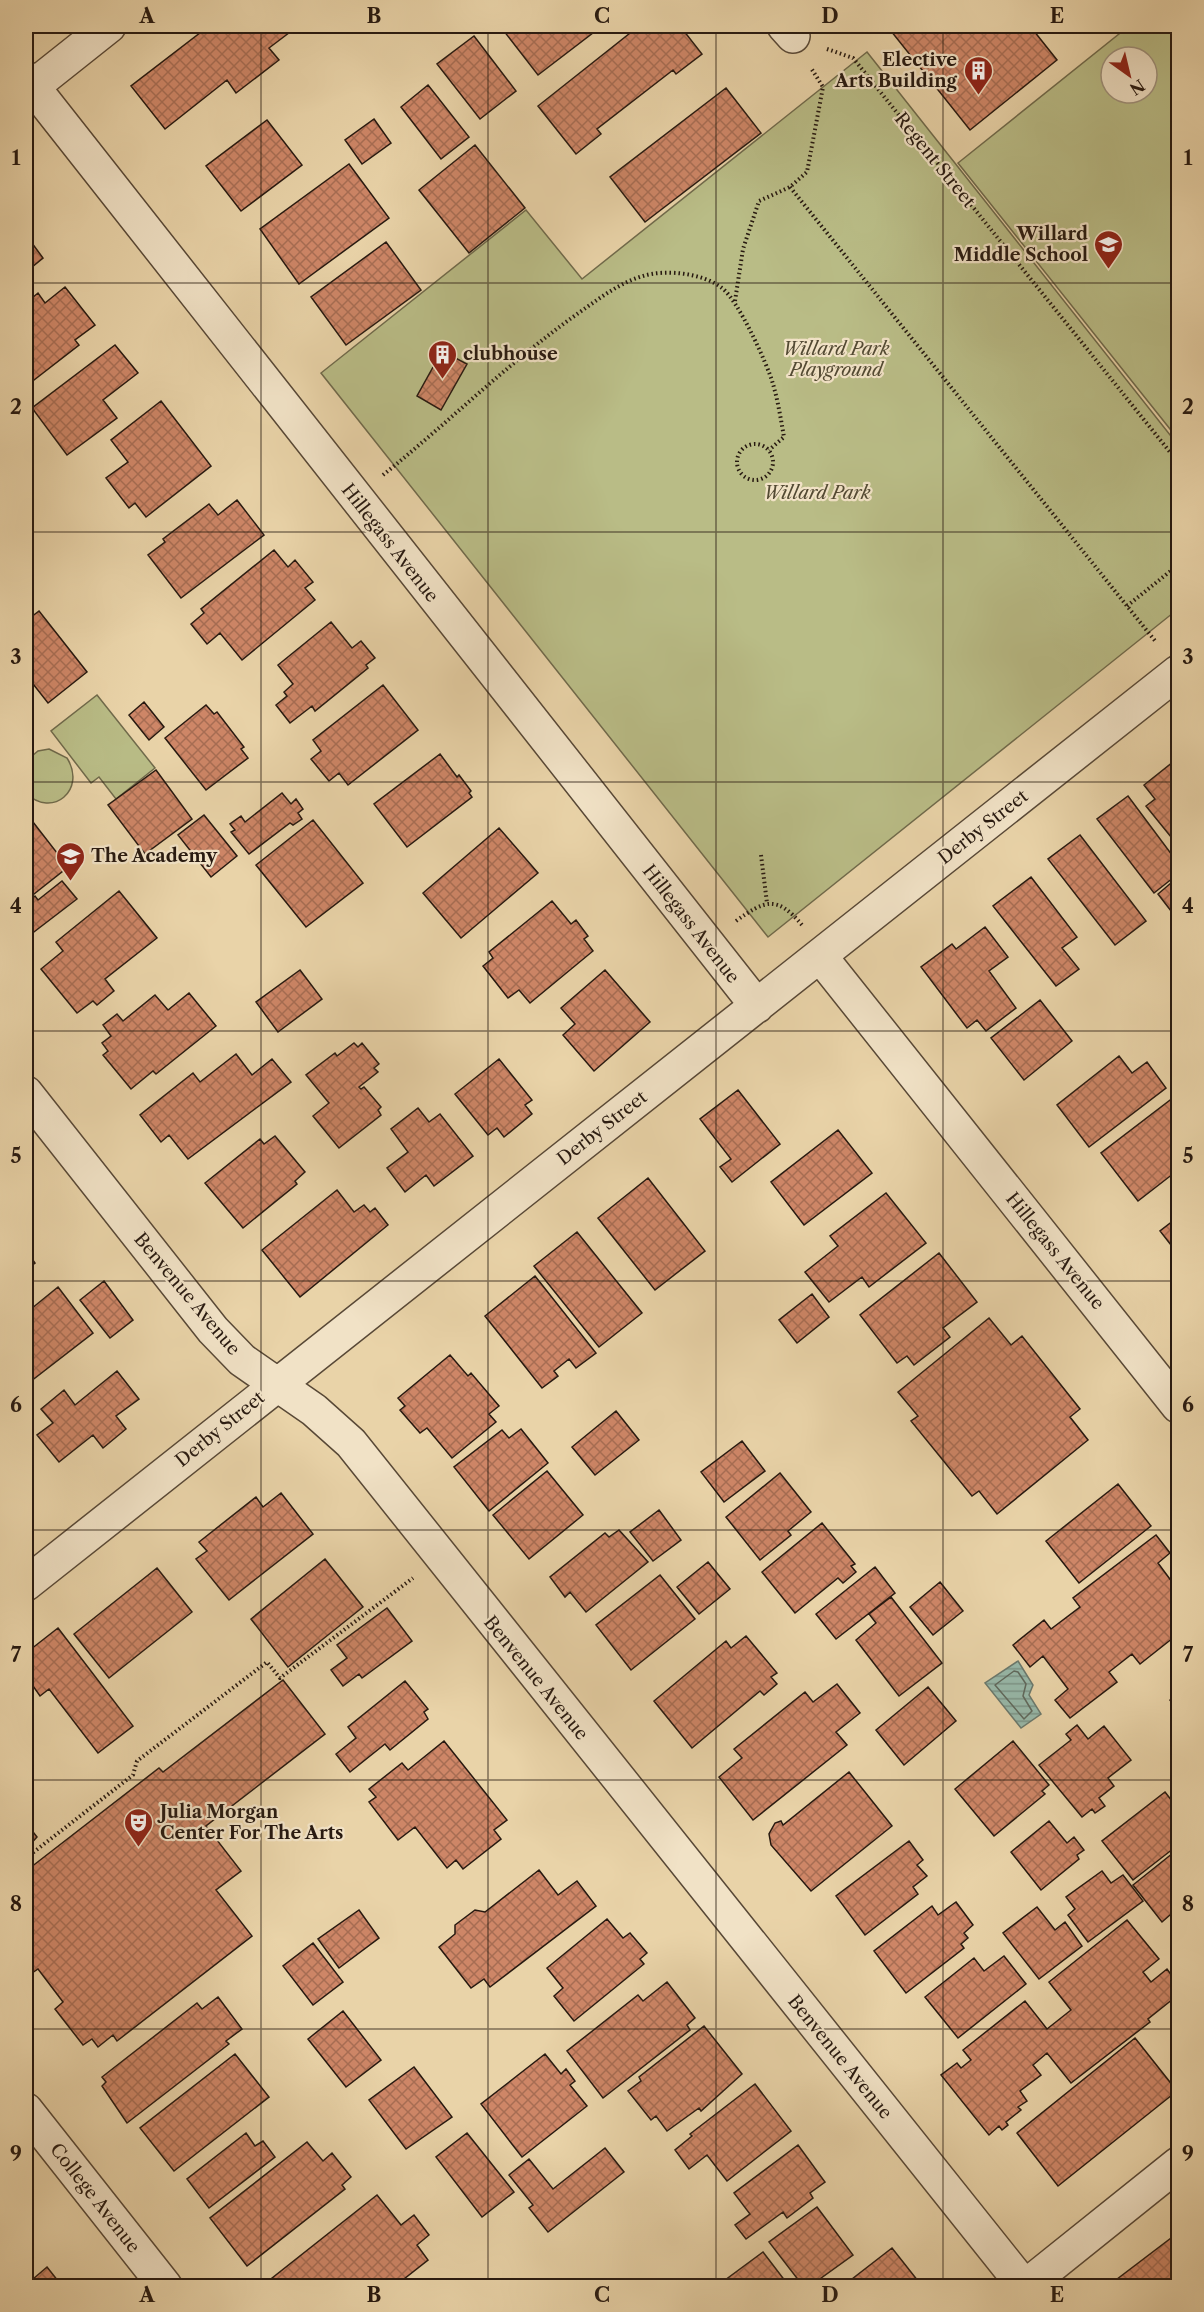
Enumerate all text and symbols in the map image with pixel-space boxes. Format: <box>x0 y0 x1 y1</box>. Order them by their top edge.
text: A <box>138 4 155 28</box>
text: B <box>367 4 382 28</box>
text: C <box>594 4 610 28</box>
text: D <box>821 4 839 28</box>
text: E <box>1050 4 1064 28</box>
north arrow <box>1099 45 1159 105</box>
place label: Elective Arts Building <box>834 49 958 92</box>
building icon: Elective Arts Building <box>962 54 994 96</box>
text: N <box>1126 75 1149 100</box>
street label: Regent Street <box>890 108 980 213</box>
text: 1 <box>12 146 21 170</box>
text: 1 <box>1184 146 1193 170</box>
place label: Willard Middle School <box>954 223 1088 266</box>
school or university icon: Willard Middle School <box>1093 228 1125 270</box>
building icon: clubhouse <box>426 338 458 380</box>
park label: Willard Park Playground <box>782 338 890 381</box>
place label: clubhouse <box>463 343 558 365</box>
text: 2 <box>10 395 22 419</box>
text: 2 <box>1182 395 1194 419</box>
street label: Hillegass Avenue <box>337 479 443 607</box>
park label: Willard Park <box>763 482 871 504</box>
text: 3 <box>10 645 22 669</box>
text: 3 <box>1182 645 1194 669</box>
street label: Derby Street <box>934 785 1033 869</box>
school or university icon: The Academy <box>54 840 86 882</box>
place label: The Academy <box>91 845 218 867</box>
street label: Hillegass Avenue <box>638 860 744 988</box>
text: 4 <box>10 894 22 918</box>
text: 4 <box>1182 894 1194 918</box>
street label: Derby Street <box>553 1086 652 1170</box>
text: 5 <box>10 1144 22 1168</box>
text: 5 <box>1182 1144 1194 1168</box>
street label: Hillegass Avenue <box>1001 1188 1109 1314</box>
street label: Benvenue Avenue <box>129 1228 245 1360</box>
street label: Derby Street <box>171 1386 269 1472</box>
text: 6 <box>10 1393 22 1417</box>
text: 6 <box>1182 1393 1194 1417</box>
street label: Benvenue Avenue <box>479 1612 593 1744</box>
text: 7 <box>11 1643 22 1667</box>
text: 7 <box>1183 1643 1194 1667</box>
place label: Julia Morgan Center For The Arts <box>157 1801 343 1844</box>
theatre icon: Julia Morgan Center For The Arts <box>123 1806 155 1848</box>
text: 8 <box>10 1892 22 1916</box>
text: 8 <box>1182 1892 1194 1916</box>
street label: Benvenue Avenue <box>783 1991 897 2123</box>
street label: College Avenue <box>45 2139 145 2257</box>
text: 9 <box>10 2142 22 2166</box>
text: 9 <box>1182 2142 1194 2166</box>
text: A <box>138 2283 155 2307</box>
text: B <box>367 2283 382 2307</box>
text: C <box>594 2283 610 2307</box>
text: D <box>821 2283 839 2307</box>
text: E <box>1050 2283 1064 2307</box>

